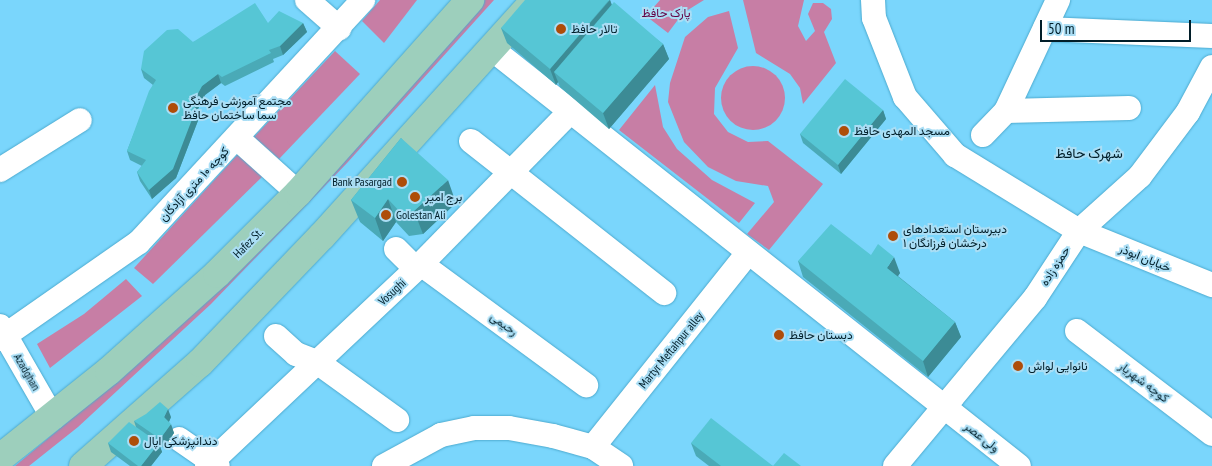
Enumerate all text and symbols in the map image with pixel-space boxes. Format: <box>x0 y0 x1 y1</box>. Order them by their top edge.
park label: پارک حافظ <box>642 6 690 20</box>
scale bar <box>1042 10 1193 42</box>
text: 50 m <box>1048 19 1074 38</box>
place label: تالار حافظ <box>571 22 617 36</box>
marker: تالار حافظ <box>555 23 567 35</box>
place label: مجتمع آموزشی فرهنگی سما ساختمان حافظ <box>183 94 291 122</box>
marker: مجتمع آموزشی فرهنگی سما ساختمان حافظ <box>167 102 179 114</box>
place label: مسجد المهدی حافظ <box>854 124 950 138</box>
marker: مسجد المهدی حافظ <box>838 125 850 137</box>
street label: کوچه ۱۰ متری آزادگان <box>156 144 232 224</box>
district label: شهرک حافظ <box>1055 145 1123 161</box>
place label: Bank Pasargad <box>332 175 392 189</box>
marker: Bank Pasargad <box>396 176 408 188</box>
place label: برج امیر <box>425 190 462 204</box>
marker: برج امیر <box>409 191 421 203</box>
place label: Golestan Ali <box>396 208 446 222</box>
marker: Golestan Ali <box>380 209 392 221</box>
place label: دبیرستان استعدادهای درخشان فرزانگان ۱ <box>903 222 1007 250</box>
street label: Hafez St. <box>230 225 266 261</box>
marker: دبیرستان استعدادهای درخشان فرزانگان ۱ <box>887 230 899 242</box>
street label: خیابان ابوذر <box>1117 241 1173 275</box>
street label: حمزه زاده <box>1037 244 1073 288</box>
street label: Vosughi <box>375 276 409 308</box>
street label: رحیمی <box>487 309 521 339</box>
street label: Martyr Meftahpur alley <box>636 309 706 391</box>
place label: دبستان حافظ <box>789 328 853 342</box>
marker: دبستان حافظ <box>773 329 785 341</box>
street label: Azadghan <box>11 351 43 393</box>
place label: نانوایی لواش <box>1028 359 1088 373</box>
street label: کوچه شهریار <box>1116 359 1172 405</box>
marker: نانوایی لواش <box>1012 360 1024 372</box>
street label: ولی عصر <box>962 419 1002 455</box>
place label: دندانپزشکی اپال <box>144 434 217 448</box>
marker: دندانپزشکی اپال <box>128 435 140 447</box>

